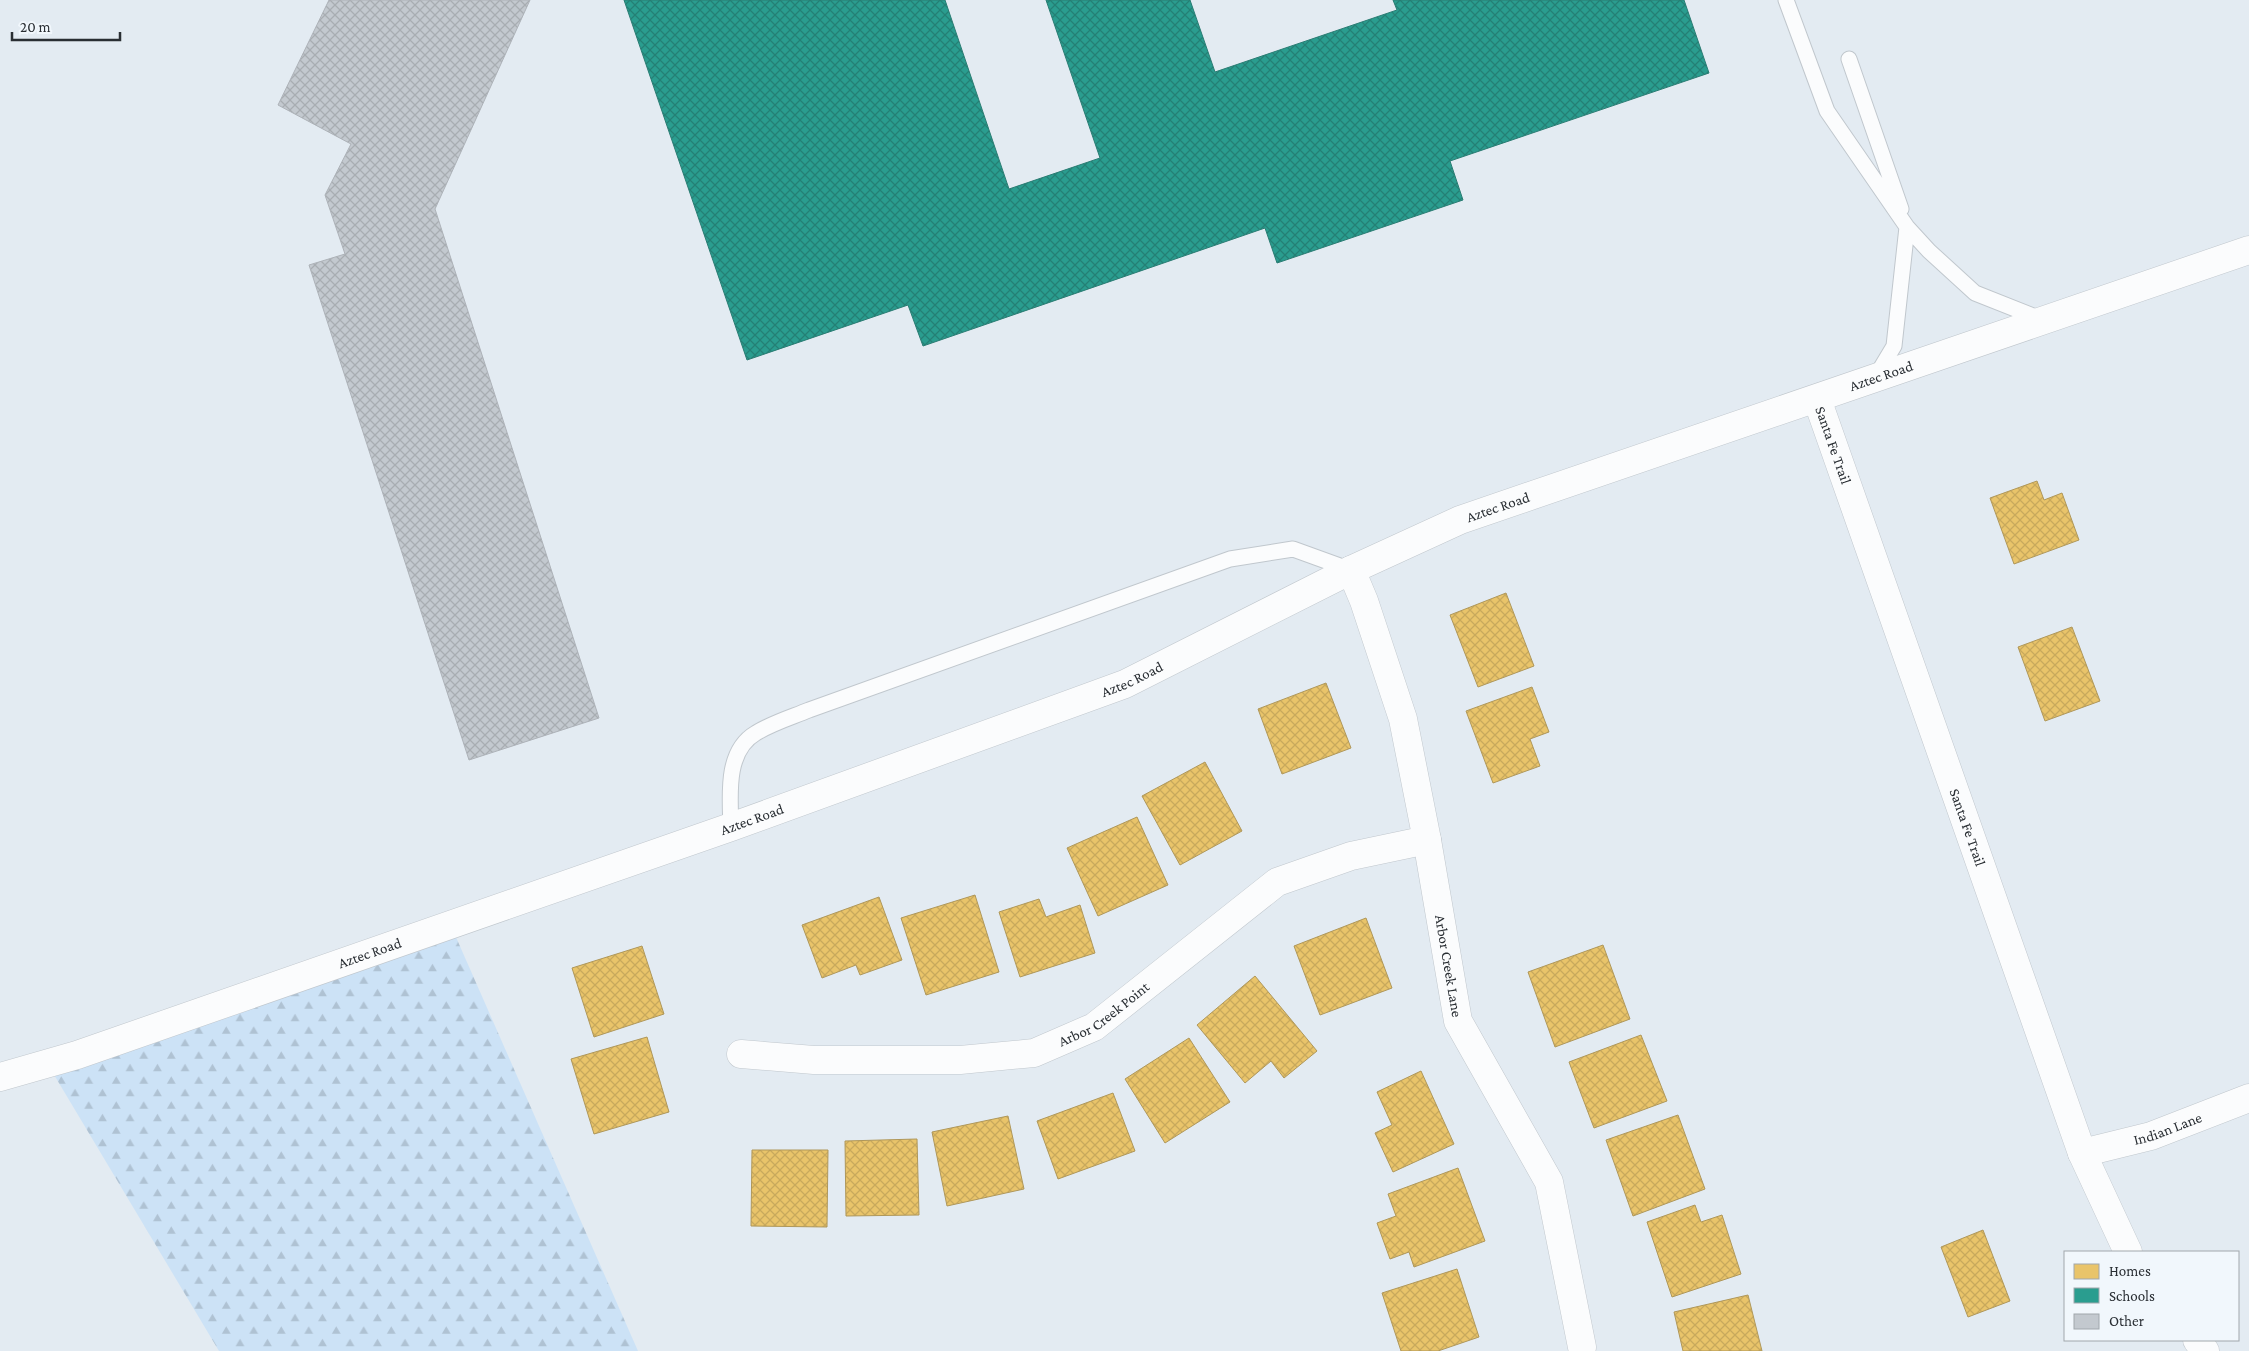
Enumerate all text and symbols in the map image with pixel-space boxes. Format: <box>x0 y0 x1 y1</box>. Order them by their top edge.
scale bar <box>12 10 120 42</box>
text: 20 m <box>20 19 51 35</box>
street label: Aztec Road <box>1847 358 1915 394</box>
street label: Santa Fe Trail <box>1812 404 1854 486</box>
street label: Aztec Road <box>1464 489 1532 525</box>
street label: Aztec Road <box>1099 658 1165 700</box>
street label: Santa Fe Trail <box>1947 786 1989 868</box>
street label: Aztec Road <box>718 801 786 838</box>
street label: Arbor Creek Lane <box>1432 914 1465 1019</box>
street label: Aztec Road <box>336 935 403 971</box>
street label: Arbor Creek Point <box>1056 978 1153 1049</box>
street label: Indian Lane <box>2132 1109 2204 1148</box>
legend <box>2064 1251 2239 1341</box>
text: Homes <box>2109 1263 2151 1279</box>
text: Schools <box>2109 1288 2155 1304</box>
text: Other <box>2109 1313 2145 1329</box>

